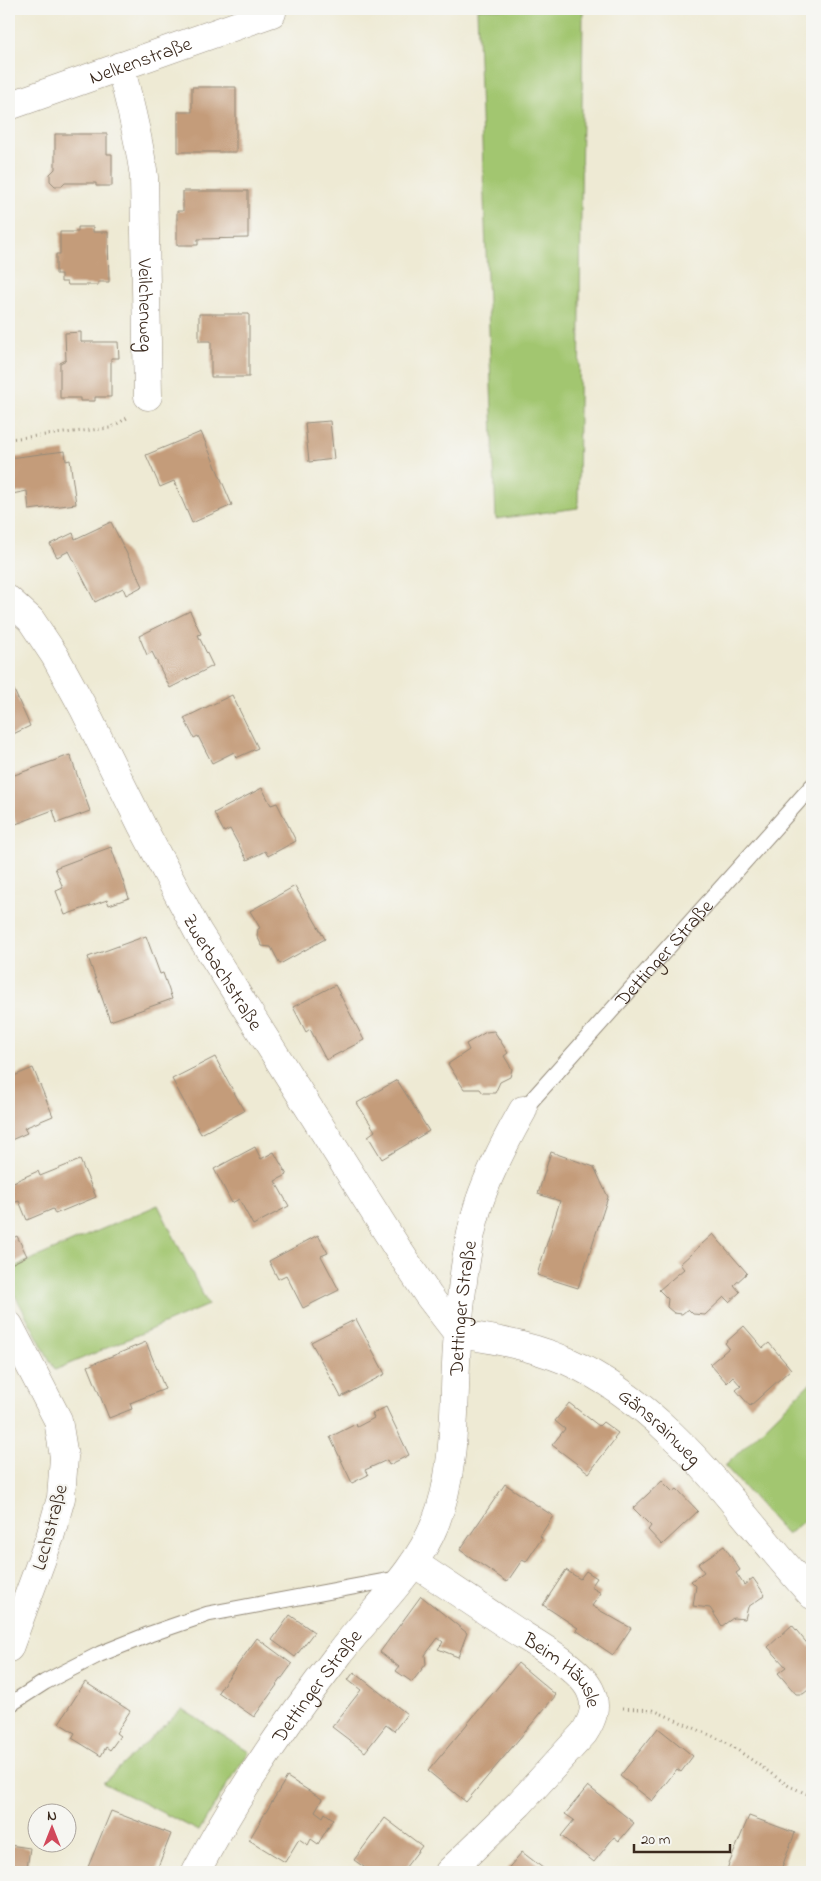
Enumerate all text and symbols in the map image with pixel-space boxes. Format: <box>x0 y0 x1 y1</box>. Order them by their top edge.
street label: Nelkenstraße <box>86 31 196 93</box>
street label: Veilchenweg <box>128 257 159 352</box>
street label: Dettinger Straße <box>609 894 721 1015</box>
street label: Zwerbachstraße <box>174 909 269 1037</box>
street label: Dettinger Straße <box>443 1238 486 1377</box>
street label: Gänsrainweg <box>611 1382 707 1474</box>
street label: Lechstraße <box>26 1481 77 1574</box>
street label: Dettinger Straße <box>265 1624 370 1751</box>
street label: Beim Häusle <box>516 1626 606 1709</box>
north arrow <box>28 1804 78 1854</box>
text: N <box>47 1806 57 1827</box>
scale bar <box>634 1821 730 1853</box>
text: 20 m <box>641 1829 671 1851</box>

